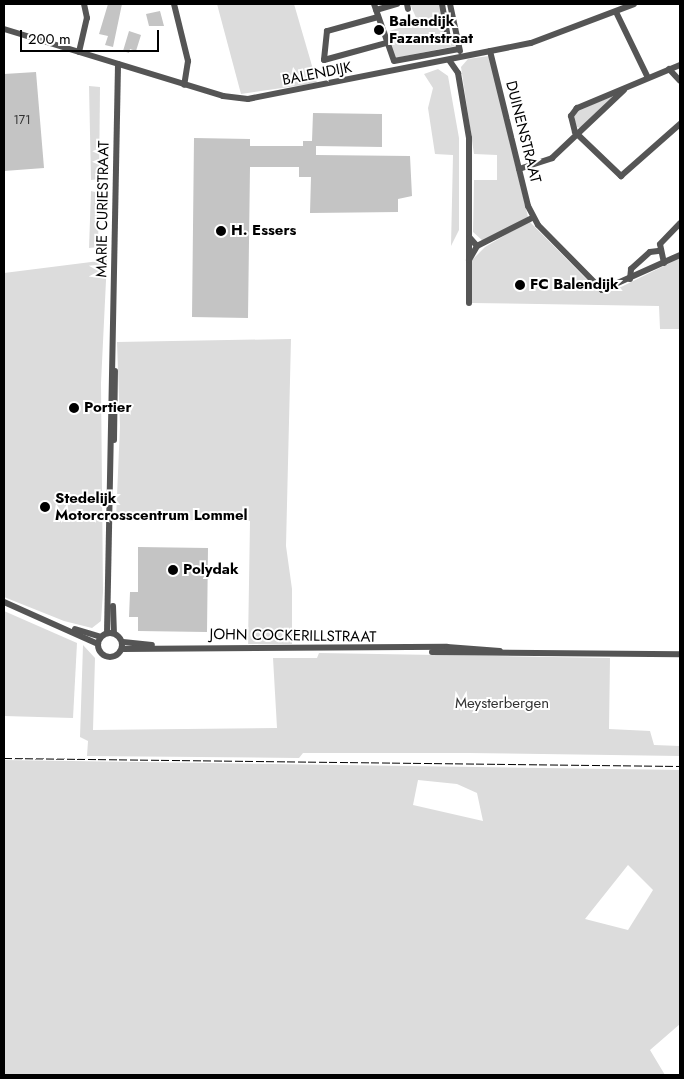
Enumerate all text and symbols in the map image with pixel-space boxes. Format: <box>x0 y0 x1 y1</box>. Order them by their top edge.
place label: Balendijk Fazantstraat <box>389 12 473 47</box>
scale bar <box>22 20 161 52</box>
marker: Balendijk Fazantstraat <box>373 24 385 36</box>
text: 200 m <box>28 28 71 50</box>
street label: BALENDIJK <box>281 58 353 90</box>
street label: DUINENSTRAAT <box>502 79 544 185</box>
house number: 171 <box>13 114 31 128</box>
street label: MARIE CURIESTRAAT <box>93 141 113 277</box>
place label: H. Essers <box>231 222 296 240</box>
marker: H. Essers <box>215 225 227 237</box>
place label: FC Balendijk <box>530 276 619 294</box>
marker: FC Balendijk <box>514 279 526 291</box>
place label: Portier <box>84 399 132 417</box>
marker: Portier <box>68 402 80 414</box>
place label: Stedelijk Motorcrosscentrum Lommel <box>55 489 248 524</box>
marker: Stedelijk Motorcrosscentrum Lommel <box>39 501 51 513</box>
place label: Polydak <box>183 561 239 579</box>
marker: Polydak <box>167 564 179 576</box>
street label: JOHN COCKERILLSTRAAT <box>209 626 377 646</box>
park label: Meysterbergen <box>455 695 549 713</box>

